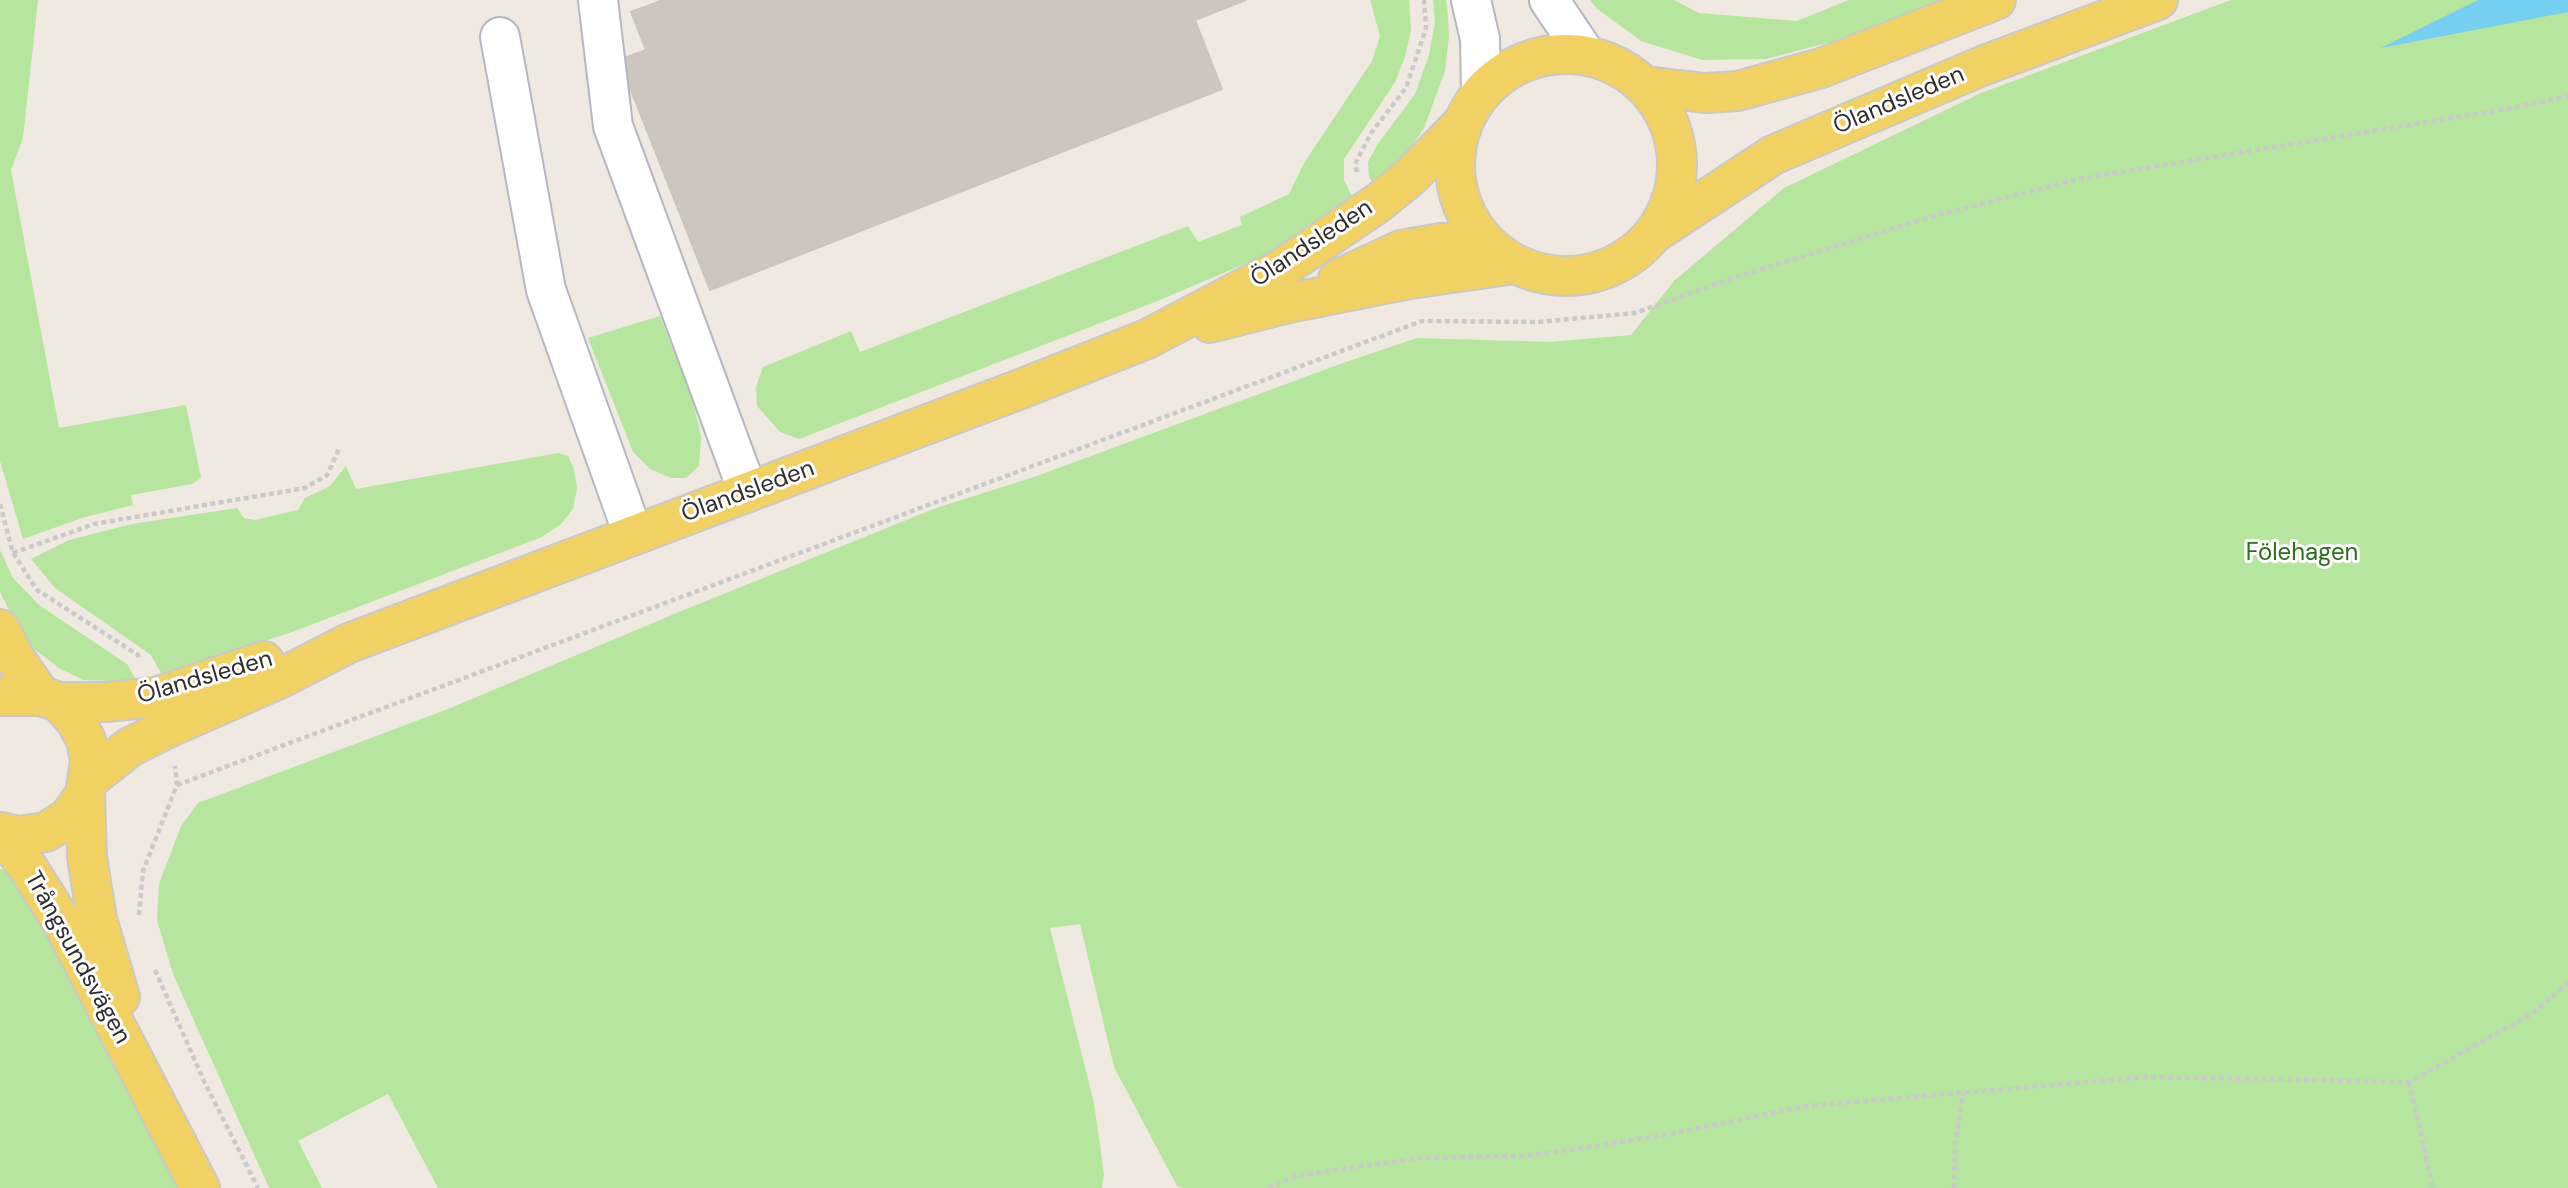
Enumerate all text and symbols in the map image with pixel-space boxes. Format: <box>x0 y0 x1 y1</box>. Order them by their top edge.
street label: Ölandsleden <box>1829 61 1969 141</box>
street label: Ölandsleden <box>1246 194 1378 294</box>
street label: Ölandsleden <box>678 455 818 529</box>
park label: Fölehagen <box>2246 540 2358 568</box>
street label: Ölandsleden <box>134 645 276 711</box>
street label: Trångsundsvägen <box>18 867 136 1049</box>

